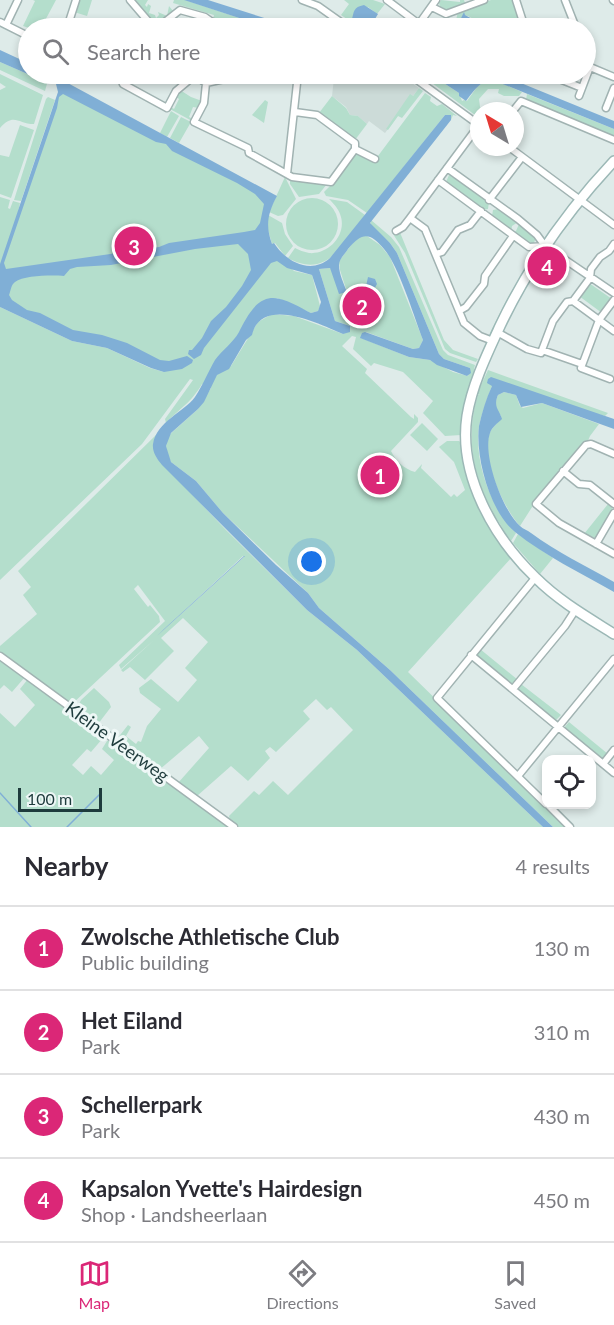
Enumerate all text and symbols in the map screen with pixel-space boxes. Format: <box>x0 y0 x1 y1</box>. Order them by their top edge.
search box <box>18 18 596 84</box>
icon: search <box>39 35 72 68</box>
text: Search here <box>87 38 200 65</box>
north arrow <box>470 102 524 156</box>
pin: 3 <box>114 224 154 268</box>
pin: 4 <box>528 244 566 288</box>
pin: 2 <box>342 284 382 328</box>
pin: 1 <box>360 452 400 498</box>
your location <box>297 547 326 576</box>
street label: Kleine Veerweg <box>61 696 174 786</box>
map controls <box>542 755 596 809</box>
button: locate <box>542 755 596 809</box>
scale bar <box>18 785 102 812</box>
text: 100 m <box>27 789 72 808</box>
text: Nearby <box>24 850 109 882</box>
text: 4 results <box>515 854 590 878</box>
text: Zwolsche Athletische Club <box>81 923 340 950</box>
text: 1 <box>38 936 49 960</box>
text: 130 m <box>534 936 590 960</box>
text: Public building <box>81 950 209 974</box>
text: Het Eiland <box>81 1007 183 1034</box>
text: 2 <box>38 1020 49 1044</box>
text: 310 m <box>534 1020 590 1044</box>
text: Park <box>81 1034 120 1058</box>
text: Schellerpark <box>81 1091 202 1118</box>
text: 3 <box>38 1104 49 1128</box>
text: 430 m <box>534 1104 590 1128</box>
text: Park <box>81 1118 120 1142</box>
text: Kapsalon Yvette's Hairdesign <box>81 1175 362 1202</box>
text: 4 <box>38 1188 49 1212</box>
text: 450 m <box>534 1188 590 1212</box>
text: Shop · Landsheerlaan <box>81 1202 267 1226</box>
tab: Map <box>78 1257 111 1312</box>
tab: Directions <box>266 1257 339 1312</box>
tab: Saved <box>494 1257 536 1312</box>

